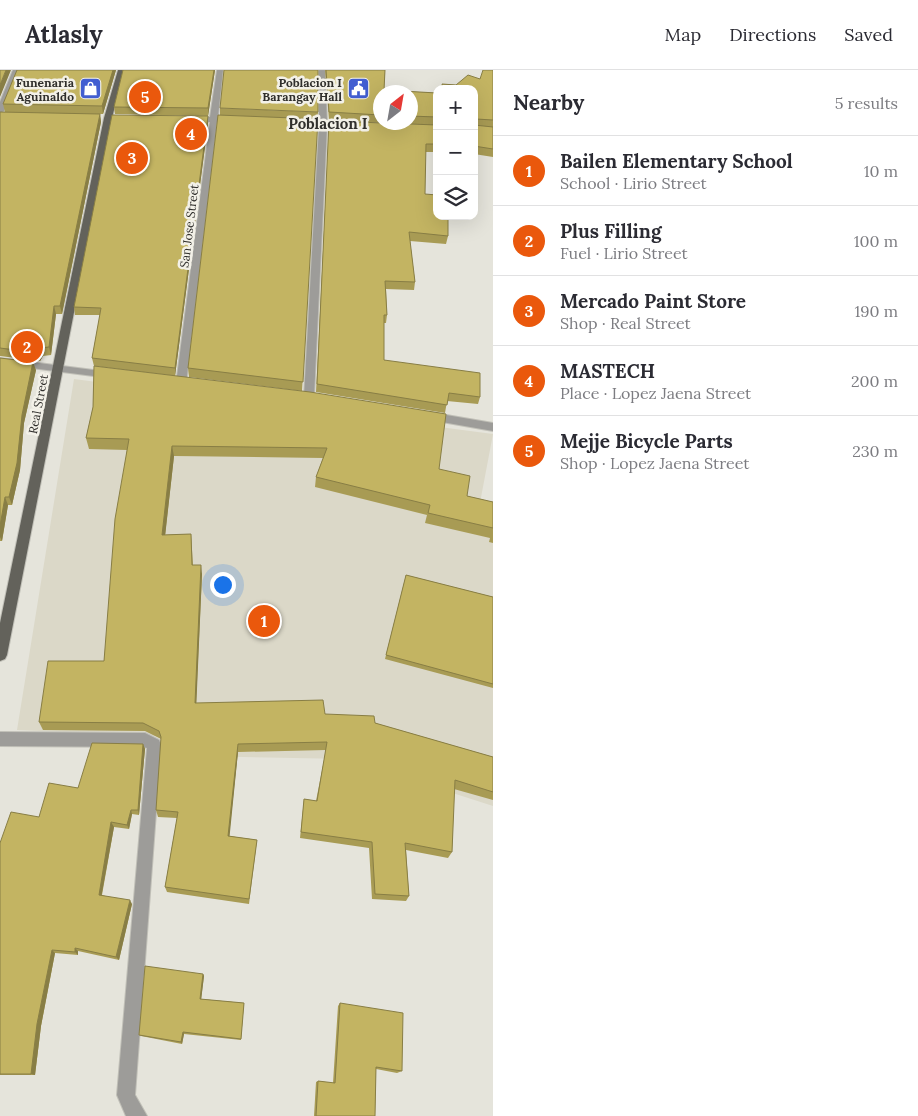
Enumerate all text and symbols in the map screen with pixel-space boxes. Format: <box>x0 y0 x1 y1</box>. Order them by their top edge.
text: Atlasly <box>25 19 103 50</box>
text: Map <box>665 23 701 46</box>
text: Directions <box>729 23 816 46</box>
text: Saved <box>844 23 893 46</box>
place label: Funenaria Aguinaldo <box>16 75 75 104</box>
place label: Poblacion I Barangay Hall <box>262 75 342 104</box>
shop icon: Funenaria Aguinaldo <box>78 77 102 101</box>
public building icon: Poblacion I Barangay Hall <box>346 77 370 101</box>
pin: 5 <box>129 78 161 116</box>
north arrow <box>373 85 418 130</box>
map controls <box>433 85 478 220</box>
button: + <box>433 85 478 130</box>
text: Nearby <box>513 89 584 116</box>
text: 5 results <box>835 93 898 113</box>
district label: Poblacion I <box>288 114 368 133</box>
pin: 4 <box>175 115 207 153</box>
button: − <box>433 130 478 175</box>
pin: 3 <box>116 139 148 177</box>
text: Bailen Elementary School <box>560 149 793 173</box>
text: 1 <box>526 161 532 181</box>
text: 10 m <box>864 161 898 181</box>
text: School · Lirio Street <box>560 173 707 193</box>
button: layers <box>433 175 478 220</box>
street label: San Jose Street <box>176 183 202 269</box>
text: Plus Filling <box>560 219 662 243</box>
text: 2 <box>525 231 533 251</box>
text: 100 m <box>854 231 898 251</box>
text: Fuel · Lirio Street <box>560 243 688 263</box>
text: Mercado Paint Store <box>560 289 746 313</box>
text: 3 <box>525 301 533 321</box>
text: 190 m <box>854 301 898 321</box>
text: Shop · Real Street <box>560 313 691 333</box>
pin: 2 <box>11 328 43 366</box>
text: MASTECH <box>560 359 655 383</box>
text: 4 <box>525 371 533 391</box>
text: 200 m <box>851 371 898 391</box>
street label: Real Street <box>25 373 51 435</box>
text: Place · Lopez Jaena Street <box>560 383 751 403</box>
text: Mejje Bicycle Parts <box>560 429 733 453</box>
text: 5 <box>525 441 533 461</box>
text: 230 m <box>852 441 898 461</box>
text: Shop · Lopez Jaena Street <box>560 453 749 473</box>
your location <box>210 572 236 598</box>
pin: 1 <box>248 602 280 640</box>

